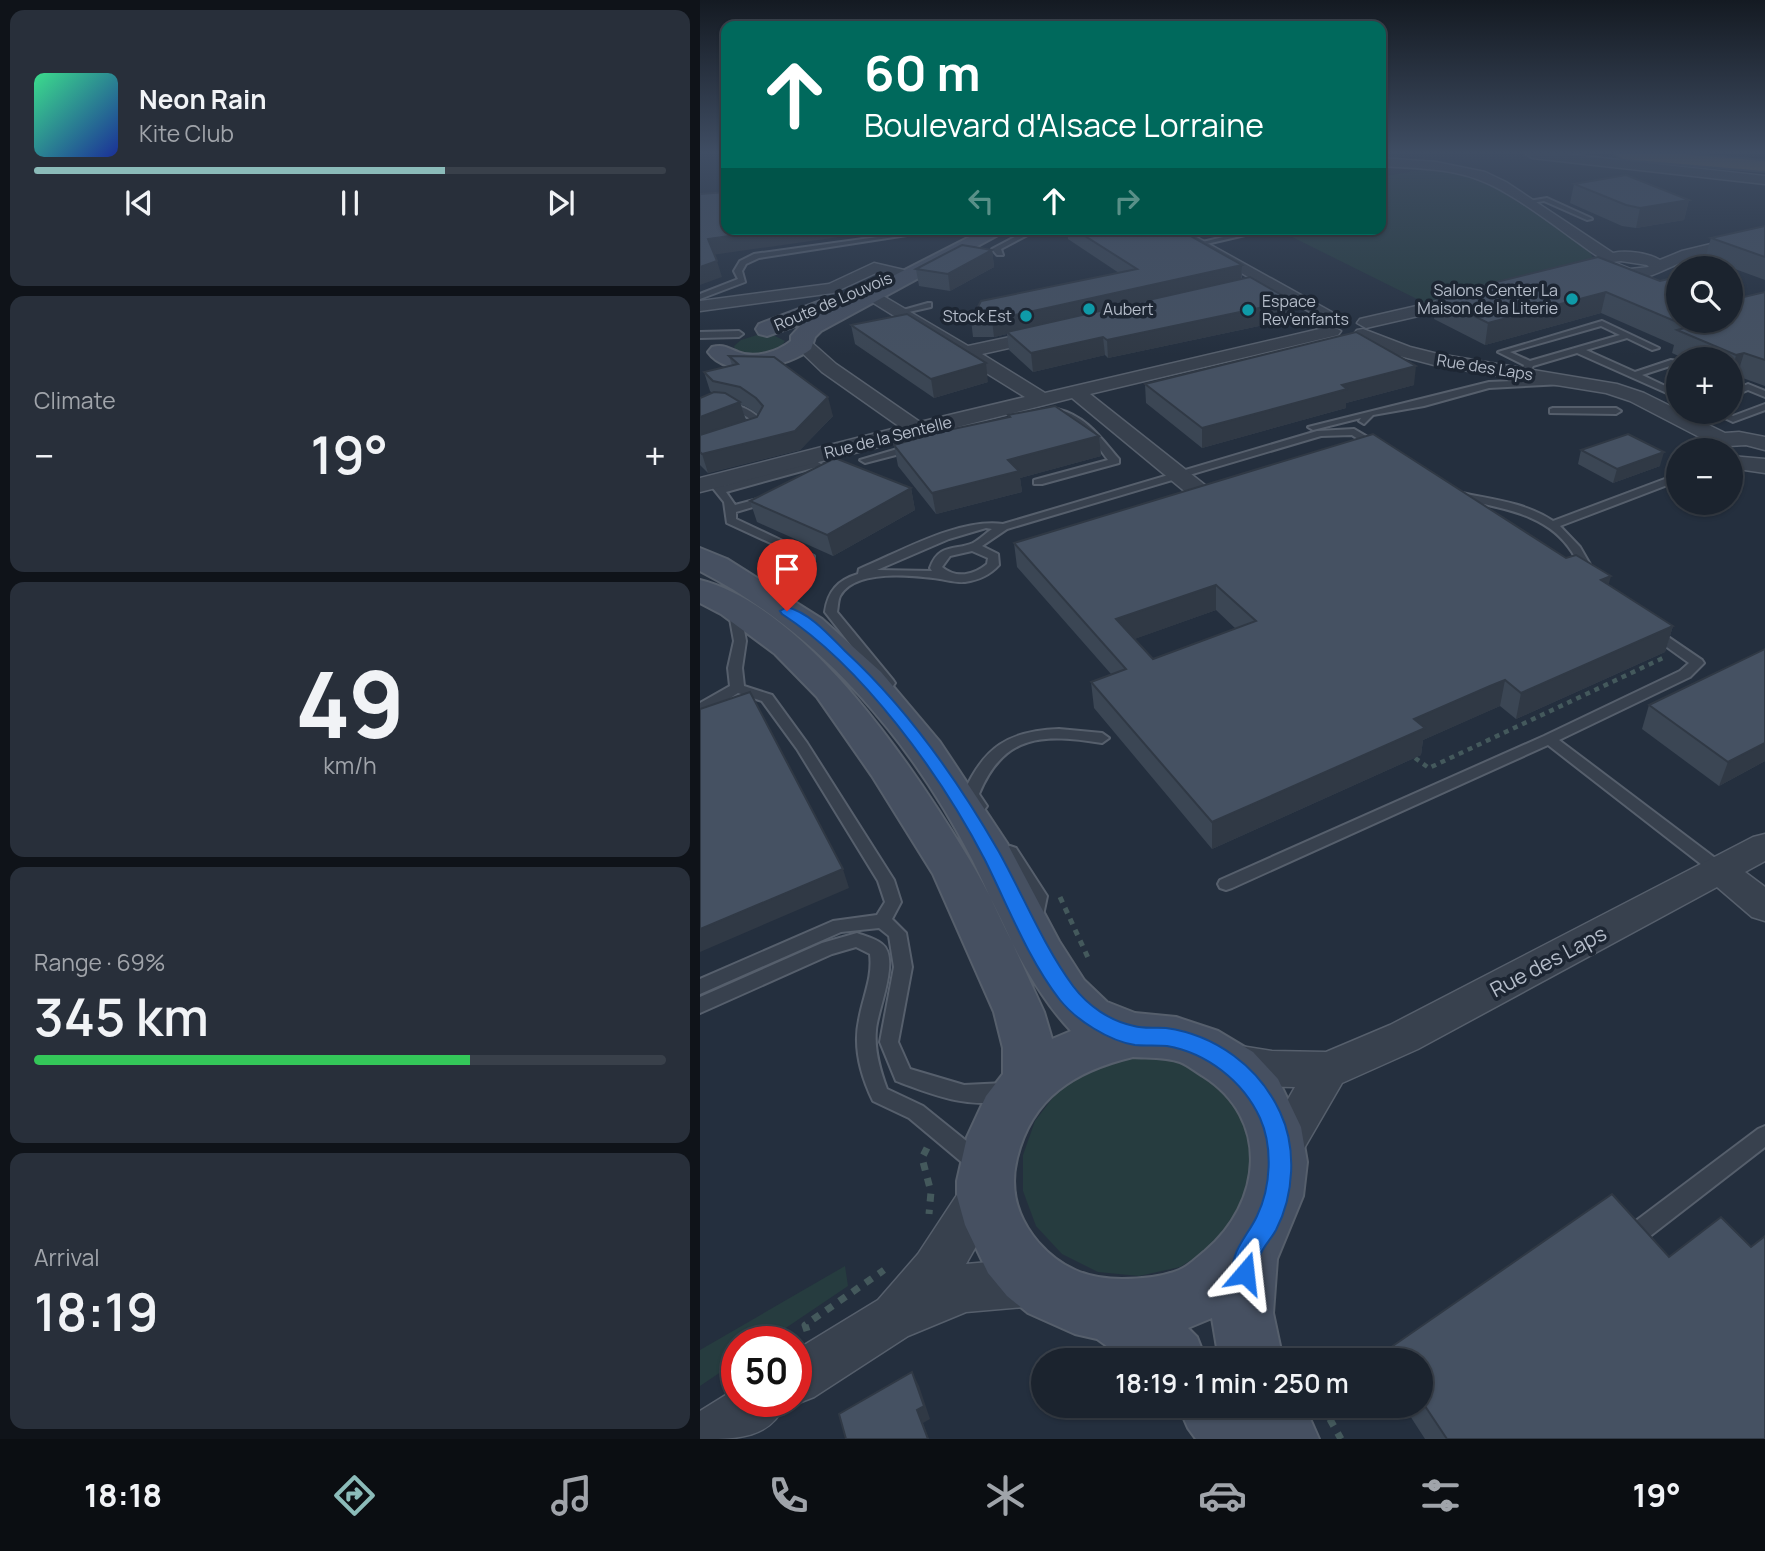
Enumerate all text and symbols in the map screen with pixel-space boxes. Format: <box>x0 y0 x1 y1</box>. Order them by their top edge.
text: 60 m <box>864 39 981 106</box>
icon: ahead <box>749 49 840 140</box>
text: Neon Rain <box>139 81 267 117</box>
text: Boulevard d'Alsace Lorraine <box>864 103 1264 147</box>
text: Kite Club <box>139 117 234 149</box>
icon: left <box>962 182 1000 220</box>
icon: ahead <box>1035 182 1073 220</box>
icon: right <box>1108 182 1146 220</box>
icon: previous <box>120 184 158 222</box>
icon: pause <box>331 184 369 222</box>
icon: next <box>542 184 580 222</box>
map controls <box>1666 256 1743 515</box>
button: search <box>1666 256 1743 333</box>
street label: Route de Louvois <box>771 266 895 336</box>
place label: Salons Center La Maison de la Literie <box>1417 279 1558 319</box>
place label: Espace Rev'enfants <box>1262 290 1349 330</box>
marker: Salons Center La Maison de la Literie <box>1564 291 1580 307</box>
place label: Aubert <box>1103 298 1154 320</box>
marker: Aubert <box>1081 301 1097 317</box>
marker: Espace Rev'enfants <box>1240 302 1256 318</box>
place label: Stock Est <box>943 305 1012 327</box>
marker: Stock Est <box>1018 308 1034 324</box>
button: + <box>1666 347 1743 424</box>
street label: Rue des Laps <box>1435 349 1535 385</box>
text: Climate <box>34 384 116 416</box>
street label: Rue de la Sentelle <box>822 411 954 463</box>
text: 19° <box>310 419 388 490</box>
text: − <box>34 429 55 481</box>
text: + <box>644 429 666 481</box>
button: − <box>1666 438 1743 515</box>
pin <box>757 539 817 611</box>
icon: arrive <box>768 550 806 588</box>
text: 49 <box>295 641 405 765</box>
text: km/h <box>323 749 377 781</box>
street label: Rue des Laps <box>1485 919 1611 1003</box>
text: Range · 69% <box>34 946 165 978</box>
text: 345 km <box>34 981 209 1052</box>
position arrow <box>1208 1236 1282 1310</box>
text: Arrival <box>34 1241 100 1273</box>
text: 18:19 <box>34 1276 159 1347</box>
speed limit sign: 50 <box>721 1326 812 1417</box>
text: 18:19 · 1 min · 250 m <box>1115 1365 1349 1401</box>
icon: directions <box>330 1471 379 1520</box>
icon: music <box>547 1471 596 1520</box>
icon: phone <box>764 1471 813 1520</box>
icon: climate <box>981 1471 1030 1520</box>
icon: car <box>1198 1471 1247 1520</box>
icon: filters <box>1416 1471 1465 1520</box>
text: 18:18 <box>84 1473 162 1517</box>
text: 19° <box>1633 1473 1681 1517</box>

